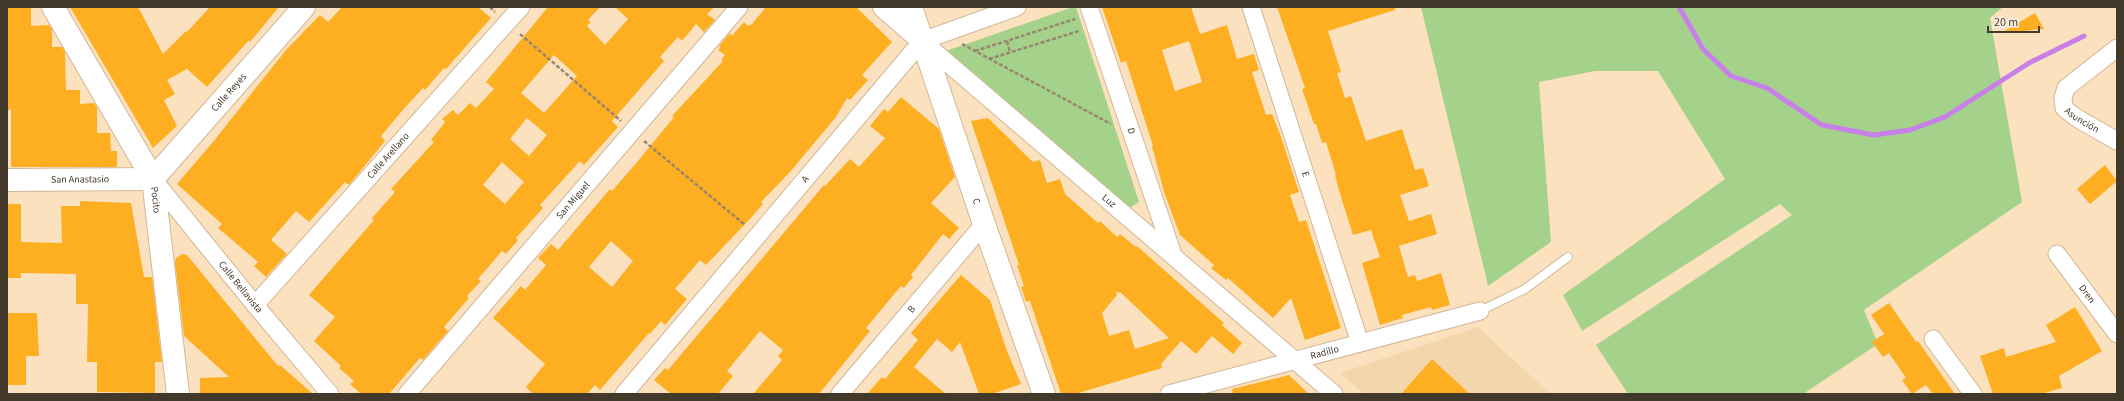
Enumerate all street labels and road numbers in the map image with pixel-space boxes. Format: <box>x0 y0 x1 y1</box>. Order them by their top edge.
street label: Calle Reyes <box>208 70 250 115</box>
street label: Asunción <box>2061 104 2102 136</box>
street label: D <box>1123 126 1139 136</box>
street label: Calle Arellano <box>364 130 413 182</box>
street label: E <box>1298 170 1313 179</box>
street label: San Anastasio <box>51 172 109 187</box>
street label: A <box>798 172 813 186</box>
street label: San Miguel <box>553 178 593 222</box>
street label: Pocito <box>147 186 164 214</box>
street label: Luz <box>1099 191 1119 211</box>
street label: C <box>969 196 984 207</box>
street label: Calle Bellavista <box>215 258 266 316</box>
street label: Dren <box>2075 282 2099 306</box>
street label: B <box>904 302 919 316</box>
street label: Radillo <box>1309 342 1341 363</box>

